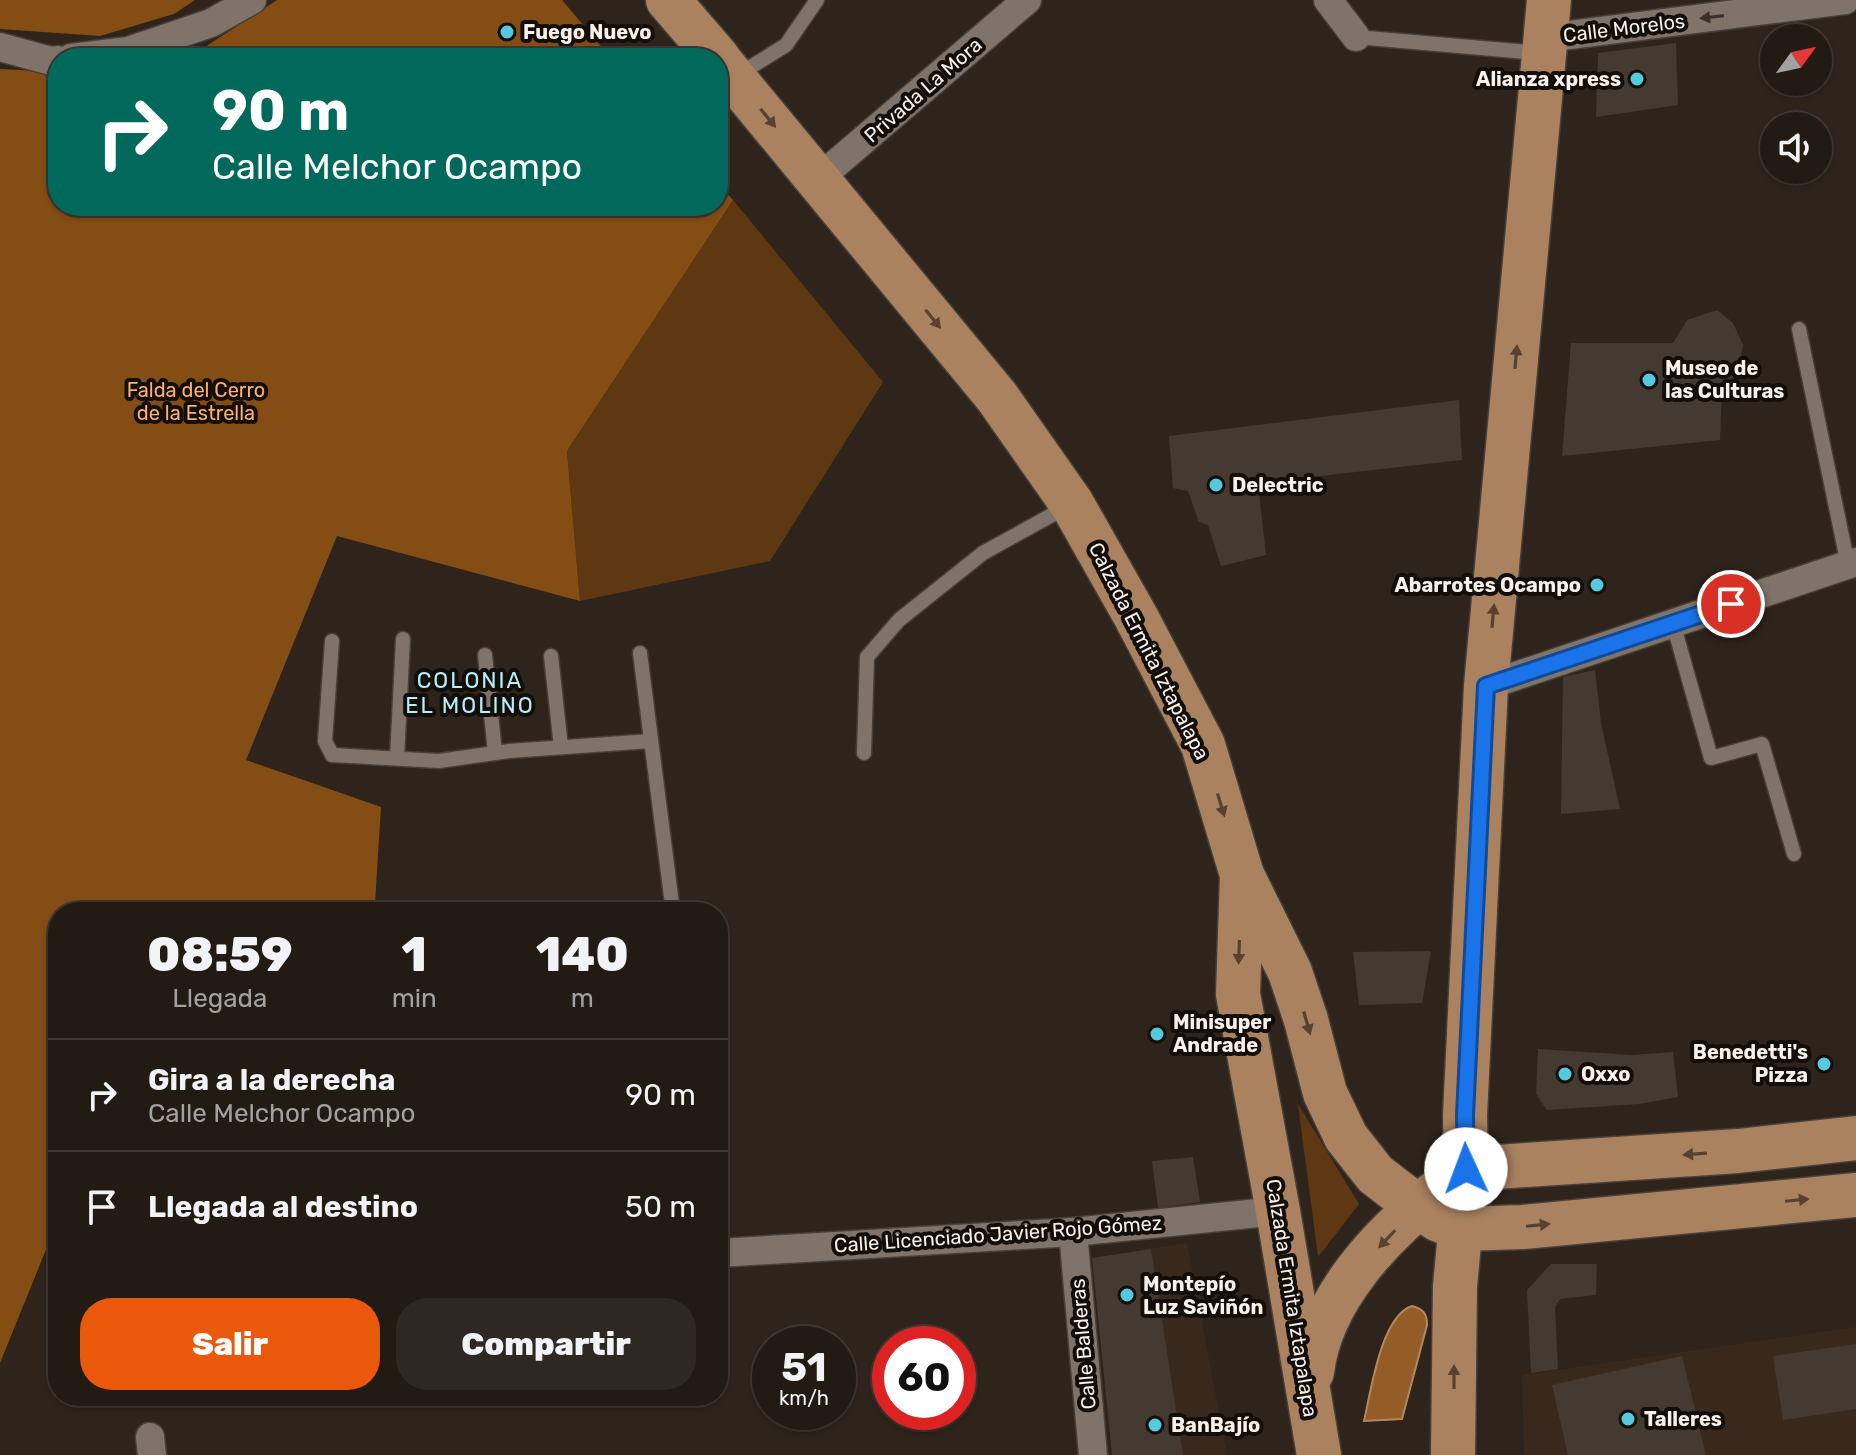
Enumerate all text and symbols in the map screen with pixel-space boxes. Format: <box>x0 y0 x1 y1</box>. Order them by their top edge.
street label: Calle Morelos <box>1562 9 1686 47</box>
one-way arrow <box>1699 11 1724 24</box>
place label: Fuego Nuevo <box>523 20 652 44</box>
marker: Fuego Nuevo <box>498 23 516 41</box>
north arrow <box>1760 24 1832 96</box>
map controls <box>1760 24 1832 184</box>
street label: Privada La Mora <box>859 32 987 148</box>
place label: Alianza xpress <box>1476 67 1621 91</box>
marker: Alianza xpress <box>1628 70 1646 88</box>
text: 90 m <box>212 78 349 144</box>
icon: right <box>80 80 184 184</box>
one-way arrow <box>759 108 776 128</box>
button: sound <box>1760 112 1832 184</box>
text: Calle Melchor Ocampo <box>212 145 582 188</box>
one-way arrow <box>924 309 941 329</box>
one-way arrow <box>1510 344 1523 369</box>
place label: Museo de las Culturas <box>1665 356 1784 403</box>
marker: Museo de las Culturas <box>1640 371 1658 389</box>
park label: Falda del Cerro de la Estrella <box>127 378 265 425</box>
place label: Delectric <box>1232 473 1324 497</box>
marker: Delectric <box>1207 476 1225 494</box>
street label: Calzada Ermita Iztapalapa <box>1084 538 1214 764</box>
pin <box>1697 570 1765 638</box>
place label: Abarrotes Ocampo <box>1394 573 1581 597</box>
marker: Abarrotes Ocampo <box>1588 576 1606 594</box>
icon: arrive <box>1709 582 1753 626</box>
one-way arrow <box>1486 603 1499 628</box>
district label: COLONIA EL MOLINO <box>405 667 535 719</box>
one-way arrow <box>1215 793 1228 817</box>
text: 08:59 <box>147 926 293 983</box>
text: 1 <box>402 926 427 983</box>
text: 140 <box>536 926 629 983</box>
one-way arrow <box>1233 940 1246 965</box>
text: Llegada <box>172 983 267 1014</box>
text: min <box>392 983 437 1014</box>
text: m <box>571 983 594 1014</box>
place label: Minisuper Andrade <box>1173 1010 1271 1057</box>
one-way arrow <box>1301 1011 1314 1035</box>
marker: Minisuper Andrade <box>1148 1025 1166 1043</box>
place label: Benedetti's Pizza <box>1693 1040 1808 1087</box>
marker: Benedetti's Pizza <box>1815 1055 1833 1073</box>
text: Gira a la derecha <box>148 1062 395 1098</box>
place label: Oxxo <box>1581 1062 1630 1086</box>
marker: Oxxo <box>1556 1065 1574 1083</box>
icon: right <box>80 1073 124 1117</box>
text: 90 m <box>625 1077 696 1113</box>
text: Calle Melchor Ocampo <box>148 1098 415 1129</box>
position arrow <box>1424 1127 1508 1211</box>
one-way arrow <box>1682 1148 1707 1161</box>
street label: Calzada Ermita Iztapalapa <box>1261 1177 1323 1419</box>
icon: arrive <box>80 1185 124 1229</box>
text: Llegada al destino <box>148 1189 418 1225</box>
text: 50 m <box>625 1189 696 1225</box>
one-way arrow <box>1785 1194 1810 1207</box>
street label: Calle Licenciado Javier Rojo Gómez <box>833 1211 1163 1257</box>
one-way arrow <box>1526 1219 1551 1232</box>
one-way arrow <box>1378 1229 1396 1248</box>
place label: Montepío Luz Saviñón <box>1143 1272 1263 1319</box>
street label: Calle Balderas <box>1065 1278 1101 1410</box>
marker: Montepío Luz Saviñón <box>1118 1286 1136 1304</box>
button: Salir <box>80 1298 380 1390</box>
button: Compartir <box>396 1298 696 1390</box>
speed limit sign: 60 <box>872 1326 976 1430</box>
text: 51 <box>781 1344 827 1391</box>
one-way arrow <box>1447 1364 1460 1389</box>
text: km/h <box>779 1386 829 1410</box>
place label: Talleres <box>1644 1407 1722 1431</box>
marker: Talleres <box>1619 1410 1637 1428</box>
place label: BanBajío <box>1171 1413 1260 1437</box>
marker: BanBajío <box>1146 1416 1164 1434</box>

